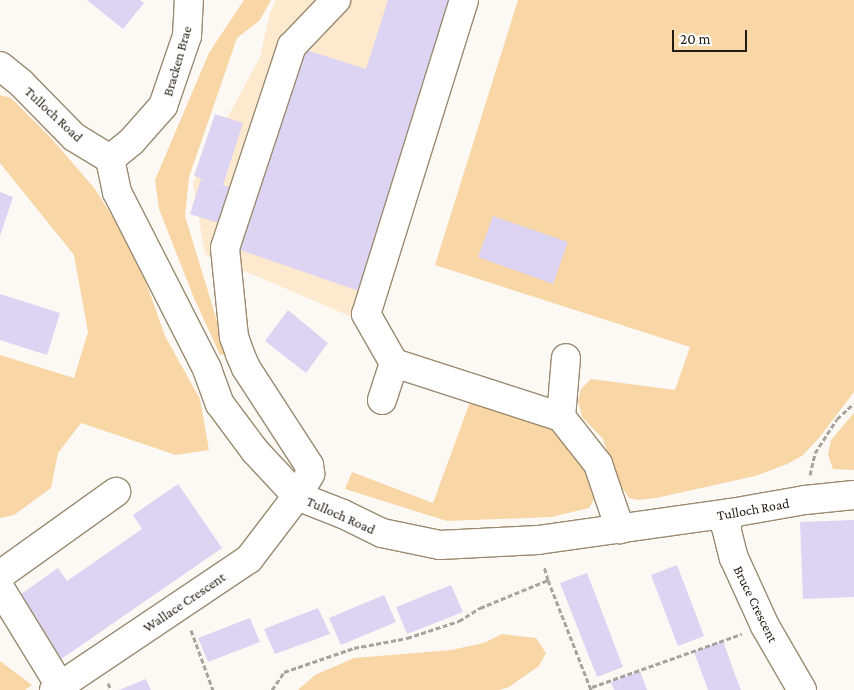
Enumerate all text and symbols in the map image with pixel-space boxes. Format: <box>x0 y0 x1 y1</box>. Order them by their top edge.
scale bar <box>674 20 749 52</box>
street label: Bracken Brae <box>159 24 195 98</box>
text: 20 m <box>680 31 711 47</box>
street label: Tulloch Road <box>21 83 87 145</box>
street label: Tulloch Road <box>304 492 378 538</box>
street label: Tulloch Road <box>715 494 791 524</box>
street label: Bruce Crescent <box>730 563 782 645</box>
street label: Wallace Crescent <box>140 568 228 636</box>

